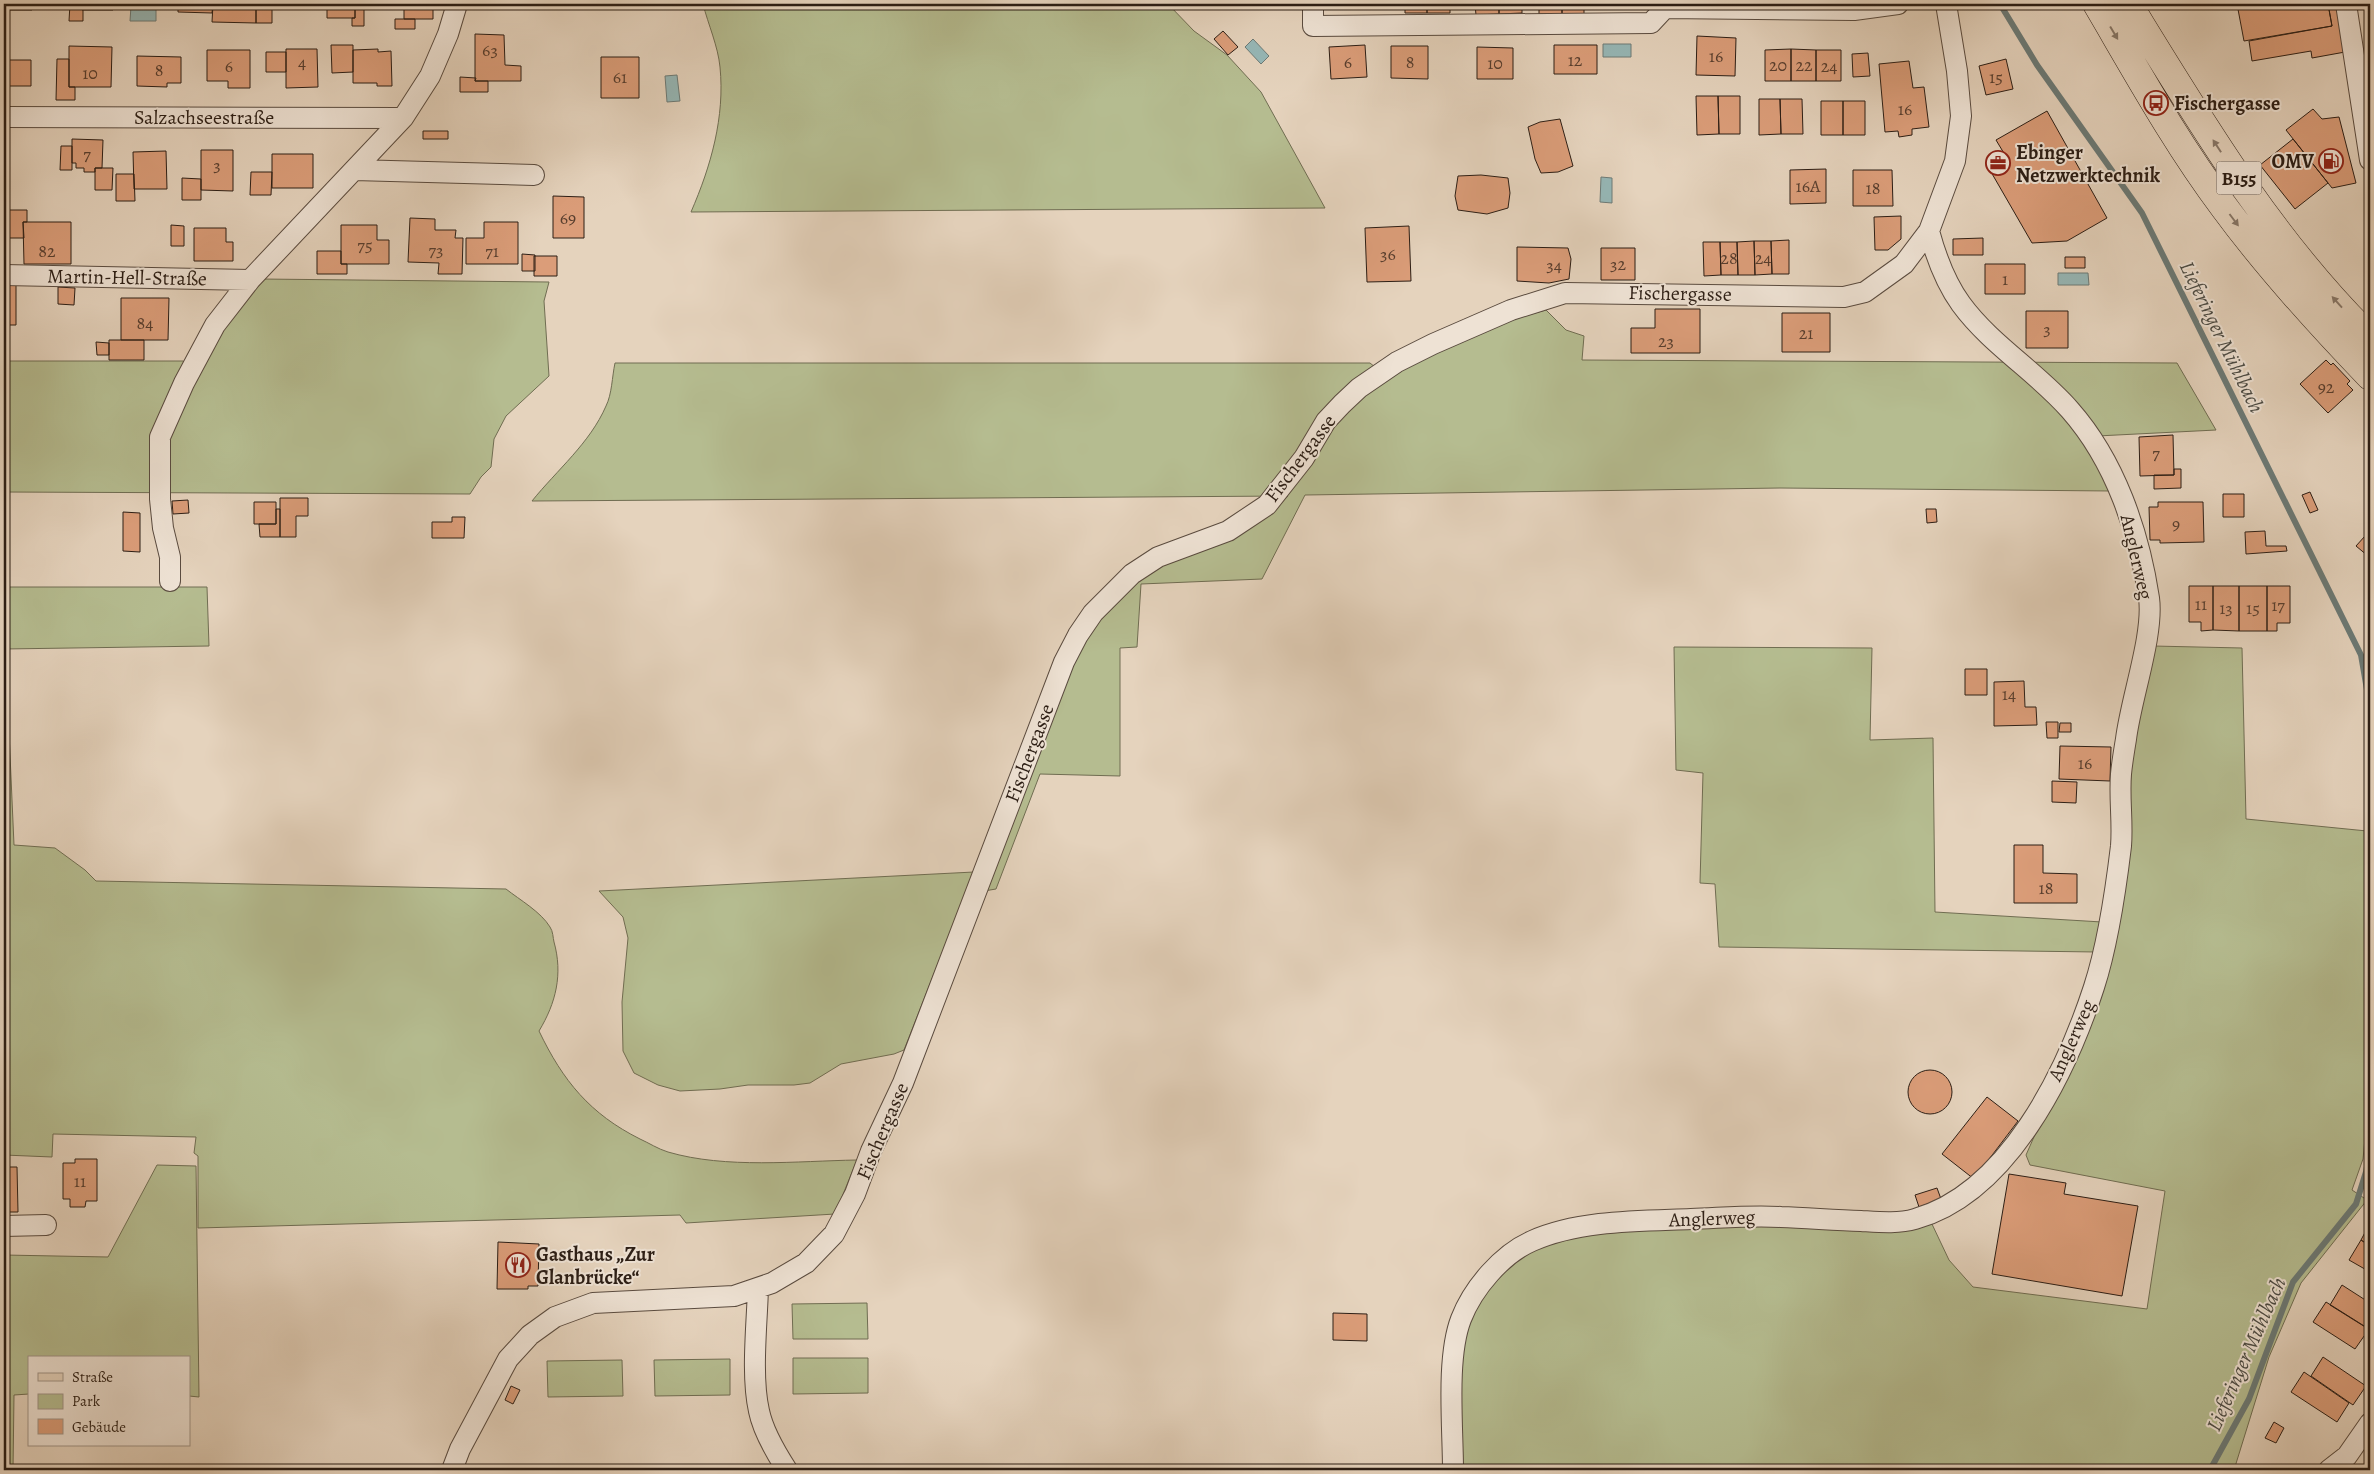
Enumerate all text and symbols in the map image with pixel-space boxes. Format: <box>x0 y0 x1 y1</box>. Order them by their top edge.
one-way arrow <box>2110 26 2119 39</box>
house number: 63 <box>482 38 498 62</box>
house number: 16 <box>1709 44 1723 68</box>
house number: 12 <box>1568 48 1583 72</box>
house number: 4 <box>298 50 306 74</box>
house number: 6 <box>1344 50 1352 74</box>
house number: 8 <box>1406 50 1414 74</box>
house number: 10 <box>1487 51 1503 75</box>
house number: 20 <box>1769 53 1787 77</box>
house number: 22 <box>1795 53 1813 77</box>
house number: 6 <box>225 54 233 78</box>
house number: 24 <box>1821 54 1837 78</box>
house number: 8 <box>155 58 163 82</box>
house number: 10 <box>82 61 98 85</box>
house number: 61 <box>613 65 627 89</box>
house number: 15 <box>1989 65 2003 89</box>
bus stop icon: Fischergasse <box>2143 90 2169 116</box>
place label: Fischergasse <box>2174 90 2280 117</box>
house number: 16 <box>1898 97 1912 121</box>
street label: Salzachseestraße <box>134 104 274 131</box>
place label: Ebinger Netzwerktechnik <box>2016 139 2161 189</box>
one-way arrow <box>2212 139 2222 152</box>
house number: 7 <box>83 142 91 166</box>
place label: OMV <box>2271 148 2315 175</box>
fuel station icon: OMV <box>2318 148 2344 174</box>
office icon: Ebinger Netzwerktechnik <box>1985 150 2011 176</box>
house number: 3 <box>213 153 221 177</box>
road number: B155 <box>2216 162 2262 194</box>
house number: 16A <box>1796 174 1821 198</box>
house number: 18 <box>1866 176 1880 200</box>
house number: 69 <box>560 206 576 230</box>
one-way arrow <box>2229 214 2239 227</box>
house number: 75 <box>357 233 373 257</box>
house number: 73 <box>428 238 444 262</box>
house number: 82 <box>38 239 56 263</box>
house number: 71 <box>485 239 499 263</box>
house number: 36 <box>1380 242 1396 266</box>
house number: 28 <box>1720 246 1738 270</box>
house number: 24 <box>1755 246 1771 270</box>
house number: 32 <box>1610 252 1626 276</box>
house number: 34 <box>1546 253 1562 277</box>
water label: Lieferinger Mühlbach <box>2173 256 2271 418</box>
street label: Martin-Hell-Straße <box>47 263 207 292</box>
house number: 1 <box>2002 267 2008 291</box>
street label: Fischergasse <box>1628 279 1732 308</box>
one-way arrow <box>2331 297 2343 309</box>
house number: 84 <box>137 311 153 335</box>
house number: 3 <box>2043 317 2051 341</box>
house number: 21 <box>1799 321 1813 345</box>
house number: 23 <box>1658 329 1674 353</box>
house number: 92 <box>2318 375 2335 399</box>
street label: Fischergasse <box>1258 409 1342 508</box>
house number: 7 <box>2152 441 2160 465</box>
street label: Anglerweg <box>2113 511 2159 602</box>
house number: 9 <box>2172 512 2180 536</box>
house number: 11 <box>2195 592 2207 616</box>
house number: 17 <box>2271 593 2285 617</box>
house number: 13 <box>2219 596 2233 620</box>
house number: 15 <box>2246 596 2260 620</box>
house number: 14 <box>2002 682 2016 706</box>
street label: Fischergasse <box>998 700 1061 806</box>
house number: 16 <box>2078 751 2092 775</box>
house number: 18 <box>2039 876 2053 900</box>
street label: Anglerweg <box>2041 995 2101 1086</box>
street label: Fischergasse <box>850 1078 915 1184</box>
house number: 11 <box>74 1169 86 1193</box>
street label: Anglerweg <box>1667 1203 1756 1234</box>
place label: Gasthaus „Zur Glanbrücke“ <box>536 1241 655 1291</box>
restaurant icon: Gasthaus „Zur Glanbrücke“ <box>505 1252 531 1278</box>
water label: Lieferinger Mühlbach <box>2199 1273 2293 1435</box>
legend <box>28 1356 190 1446</box>
text: Straße <box>72 1367 113 1387</box>
text: Park <box>72 1391 101 1411</box>
text: Gebäude <box>72 1417 126 1437</box>

